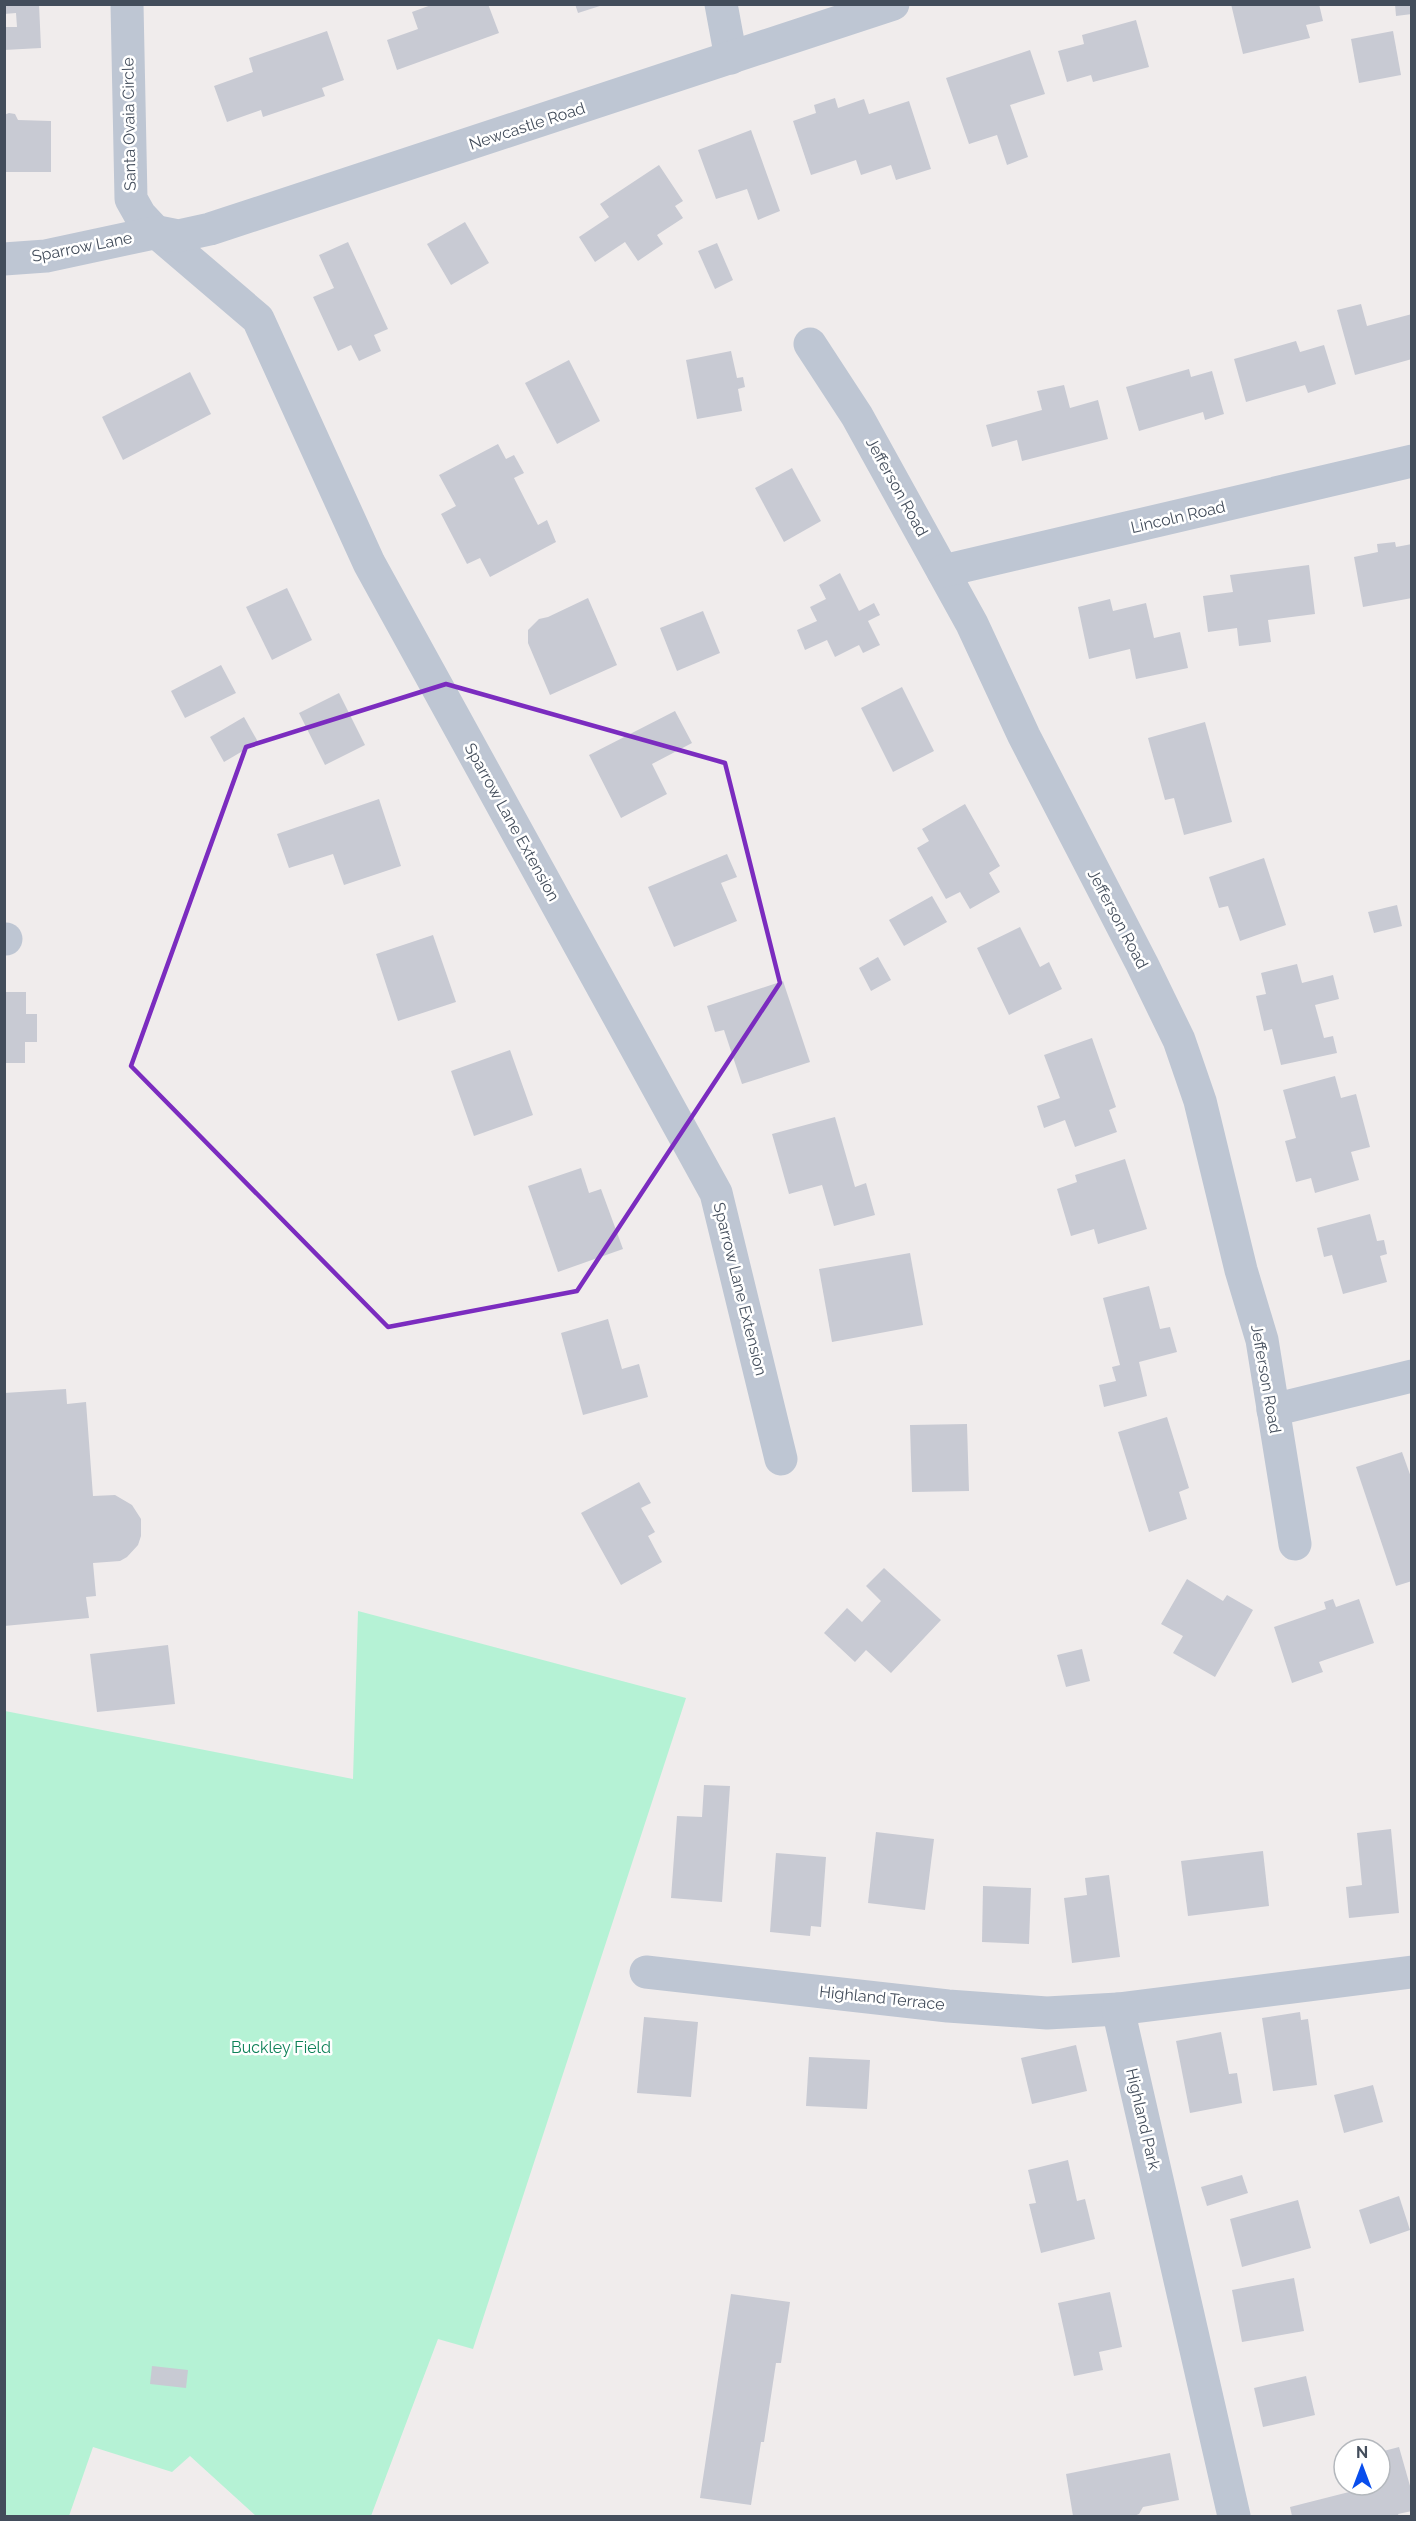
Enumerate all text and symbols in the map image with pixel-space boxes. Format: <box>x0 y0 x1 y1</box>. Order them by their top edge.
street label: Santa Ovaia Circle <box>118 57 140 191</box>
street label: Newcastle Road <box>467 98 587 154</box>
street label: Sparrow Lane <box>30 228 134 266</box>
street label: Jefferson Road <box>862 434 932 540</box>
street label: Lincoln Road <box>1129 497 1227 537</box>
street label: Sparrow Lane Extension <box>461 740 563 904</box>
street label: Jefferson Road <box>1084 866 1152 972</box>
street label: Sparrow Lane Extension <box>709 1200 771 1378</box>
street label: Jefferson Road <box>1247 1323 1285 1435</box>
street label: Highland Terrace <box>818 1982 946 2014</box>
park label: Buckley Field <box>231 2038 331 2057</box>
street label: Highland Park <box>1122 2066 1164 2172</box>
north arrow <box>1332 2437 1392 2497</box>
text: N <box>1356 2443 1368 2462</box>

